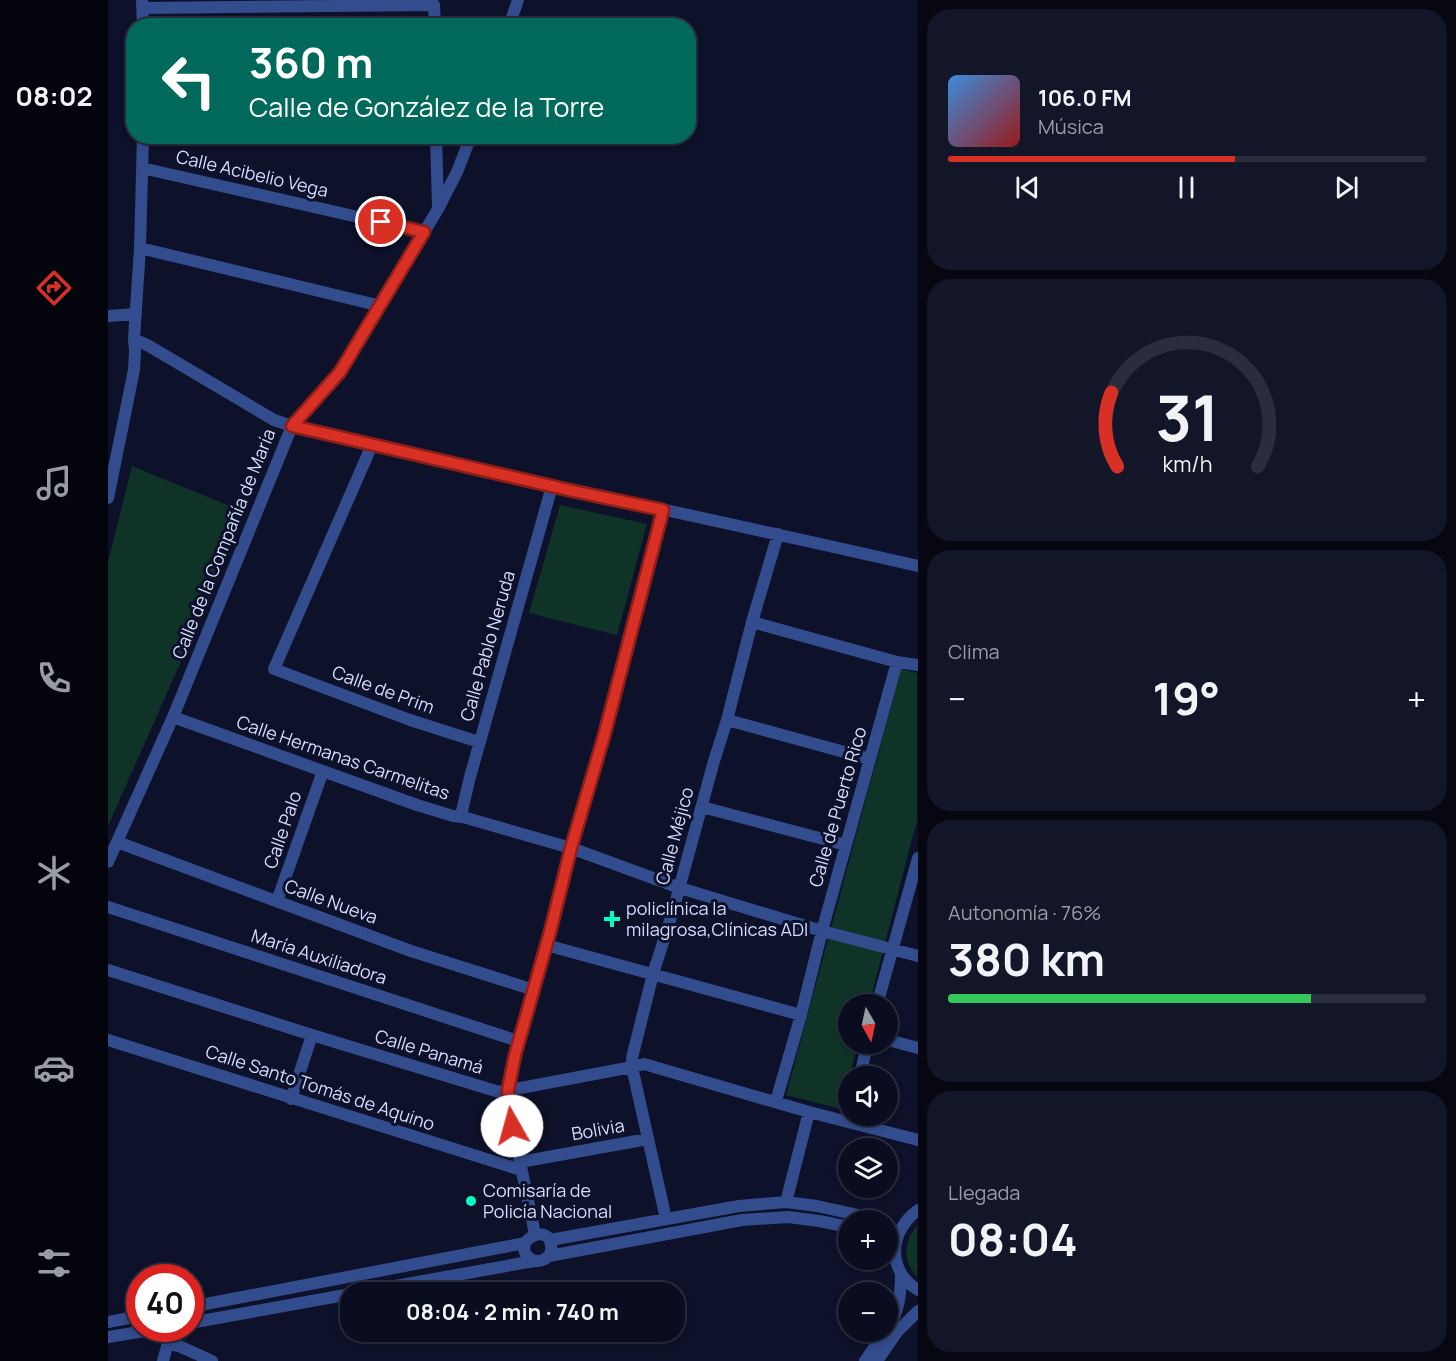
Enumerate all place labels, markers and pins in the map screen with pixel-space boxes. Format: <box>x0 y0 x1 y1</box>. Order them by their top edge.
pin <box>355 196 406 247</box>
place label: policlínica la milagrosa,Clínicas ADI <box>626 896 808 941</box>
marker: policlínica la milagrosa,Clínicas ADI <box>603 910 621 928</box>
place label: Comisaría de Policía Nacional <box>483 1178 612 1223</box>
marker: Comisaría de Policía Nacional <box>464 1194 478 1208</box>

